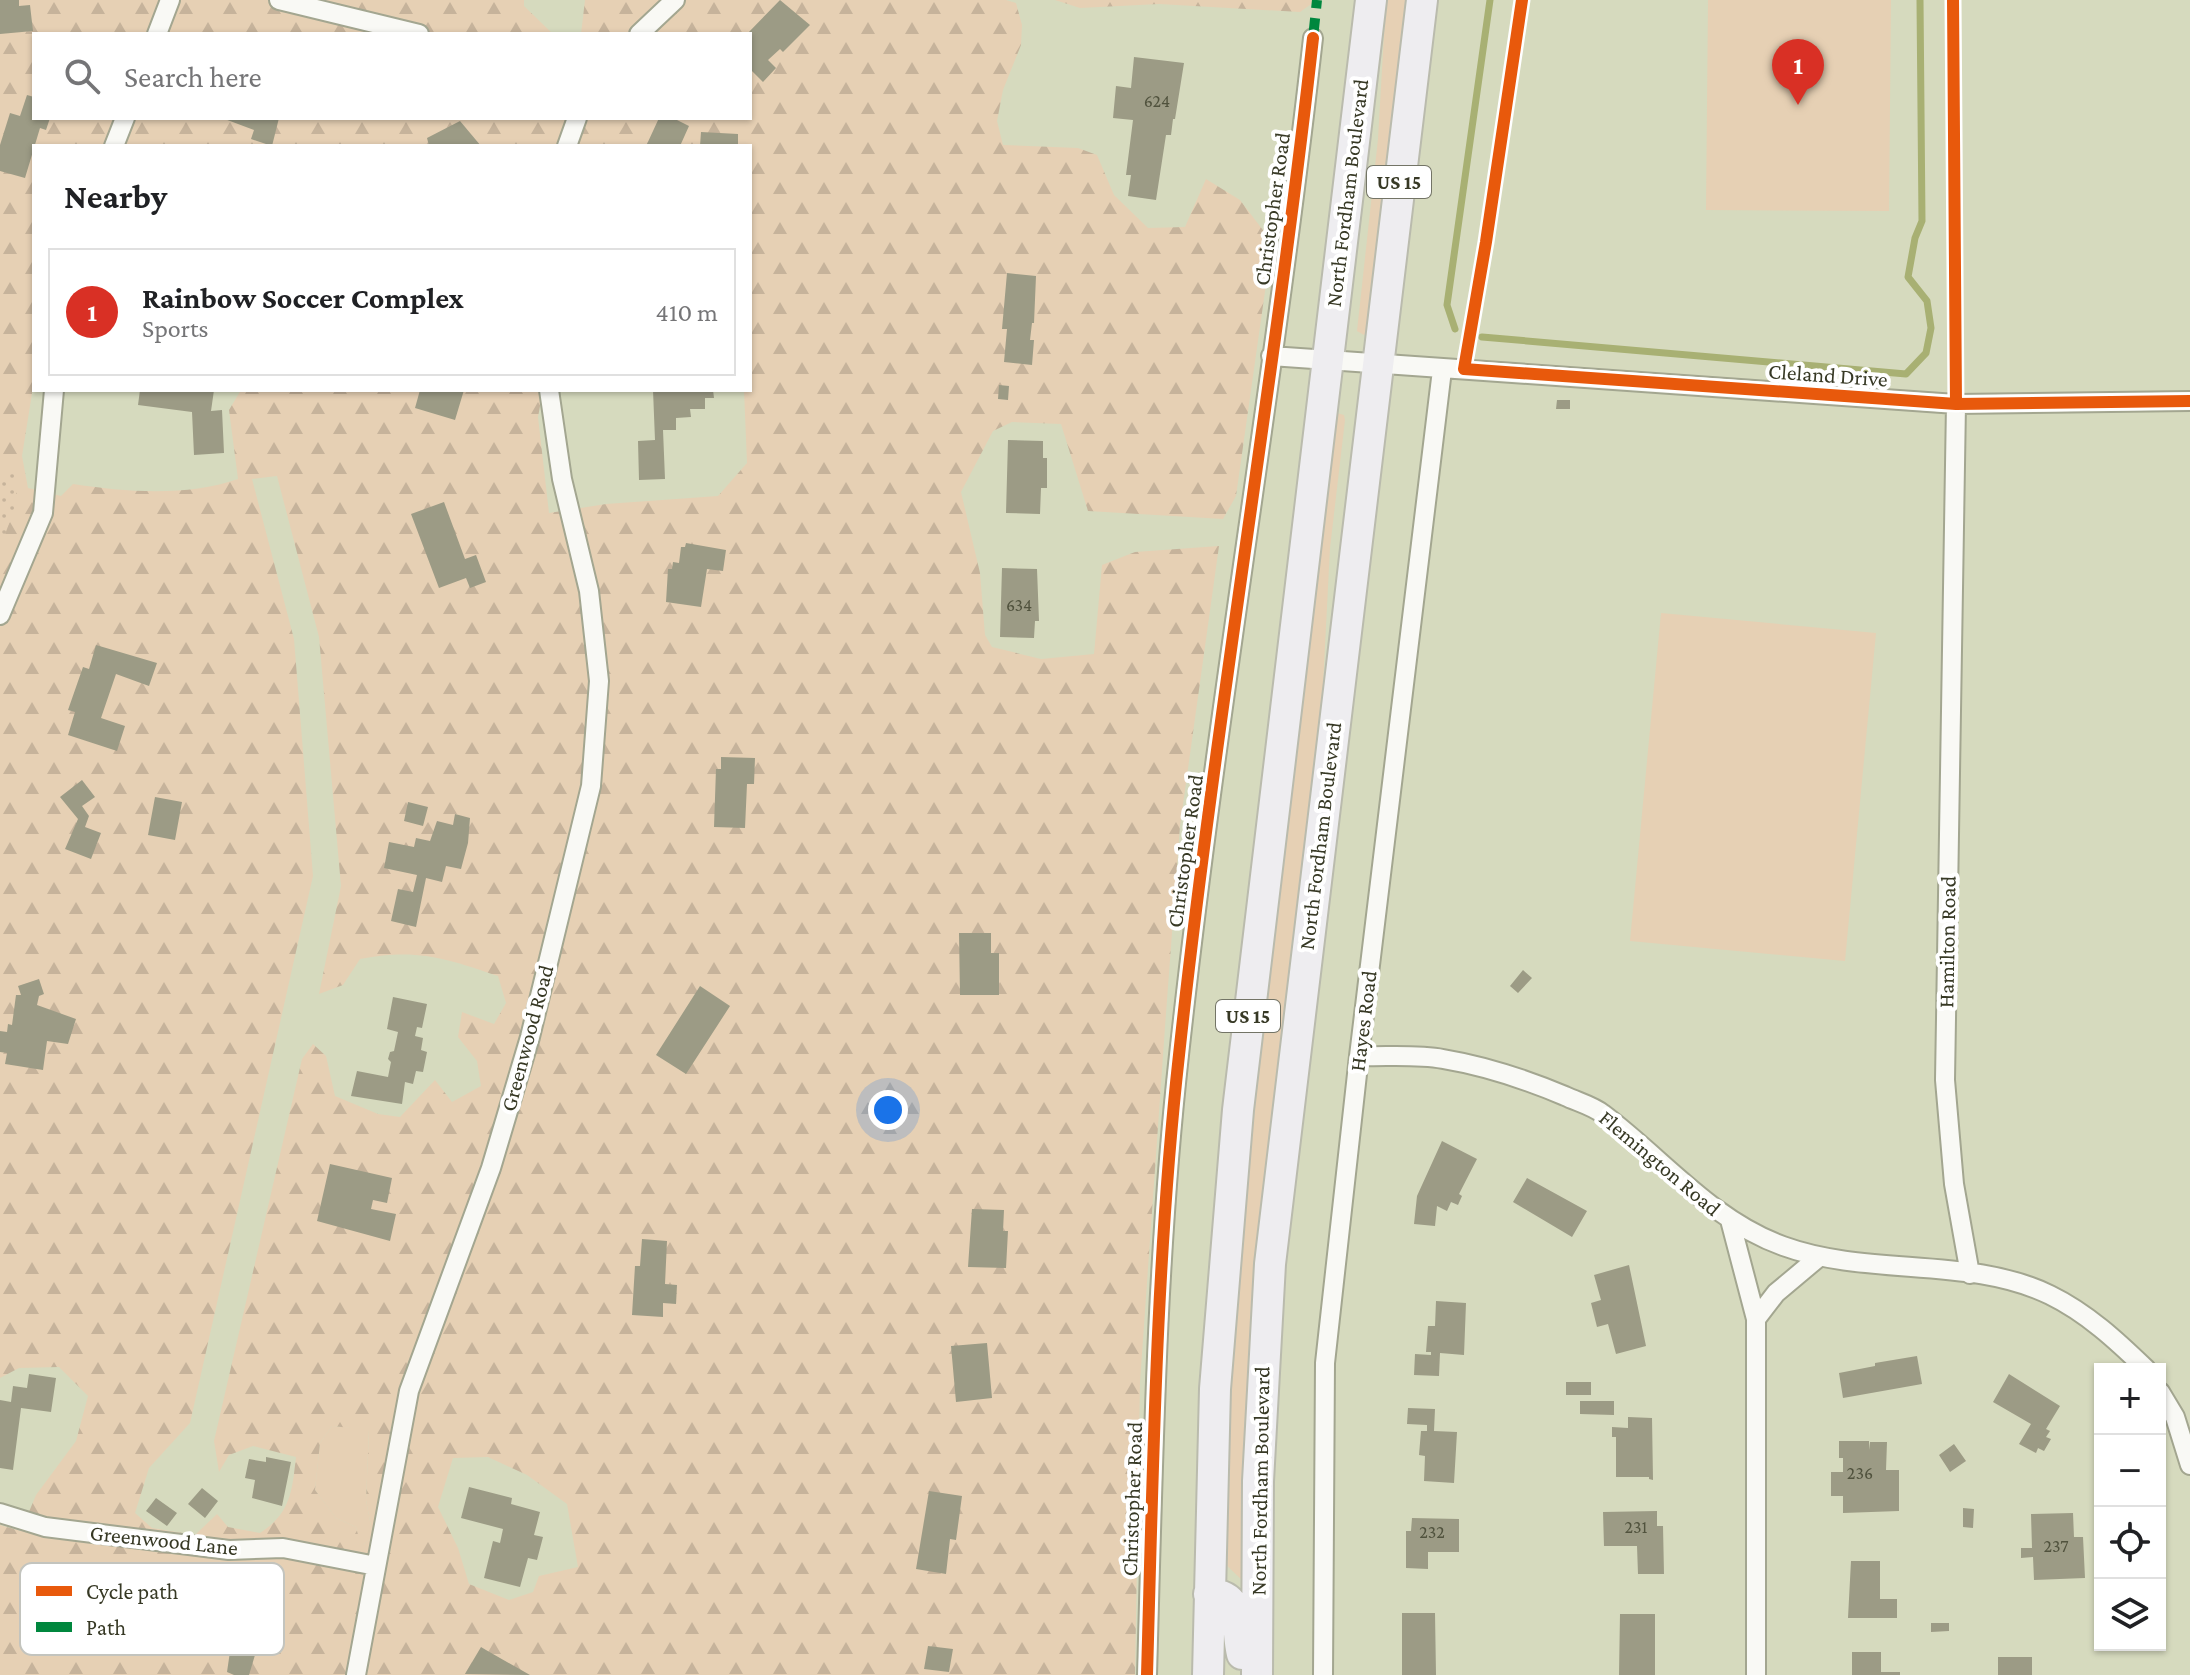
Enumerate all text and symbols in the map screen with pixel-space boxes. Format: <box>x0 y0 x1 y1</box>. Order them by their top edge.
search box <box>32 32 752 120</box>
pin: 1 <box>1772 39 1824 105</box>
icon: search <box>60 54 104 98</box>
text: Search here <box>124 60 262 93</box>
street label: North Fordham Boulevard <box>1321 77 1373 308</box>
house number: 624 <box>1144 91 1170 111</box>
street label: Christopher Road <box>1249 130 1295 287</box>
road number: US 15 <box>1367 166 1431 198</box>
text: Nearby <box>64 178 167 215</box>
text: Rainbow Soccer Complex <box>142 281 464 314</box>
text: 1 <box>87 298 97 327</box>
text: 410 m <box>656 298 718 327</box>
text: Sports <box>142 314 209 343</box>
street label: Cleland Drive <box>1767 358 1889 392</box>
house number: 634 <box>1006 595 1032 615</box>
street label: North Fordham Boulevard <box>1294 720 1346 951</box>
street label: Christopher Road <box>1162 772 1208 929</box>
street label: Hamilton Road <box>1933 875 1961 1008</box>
street label: Greenwood Road <box>495 962 559 1114</box>
street label: Hayes Road <box>1344 969 1382 1073</box>
road number: US 15 <box>1216 1000 1280 1032</box>
your location <box>868 1090 908 1130</box>
street label: Flemington Road <box>1594 1105 1726 1221</box>
map controls <box>2094 1363 2166 1651</box>
button: + <box>2094 1363 2166 1435</box>
street label: North Fordham Boulevard <box>1245 1366 1275 1596</box>
street label: Christopher Road <box>1117 1421 1147 1577</box>
button: − <box>2094 1435 2166 1507</box>
house number: 236 <box>1847 1463 1873 1483</box>
button: locate <box>2094 1507 2166 1579</box>
house number: 231 <box>1624 1517 1648 1537</box>
street label: Greenwood Lane <box>89 1520 239 1560</box>
house number: 232 <box>1419 1522 1445 1542</box>
house number: 237 <box>2043 1536 2069 1556</box>
legend <box>20 1563 284 1655</box>
text: Cycle path <box>86 1579 178 1604</box>
button: layers <box>2094 1579 2166 1651</box>
text: Path <box>86 1615 126 1640</box>

